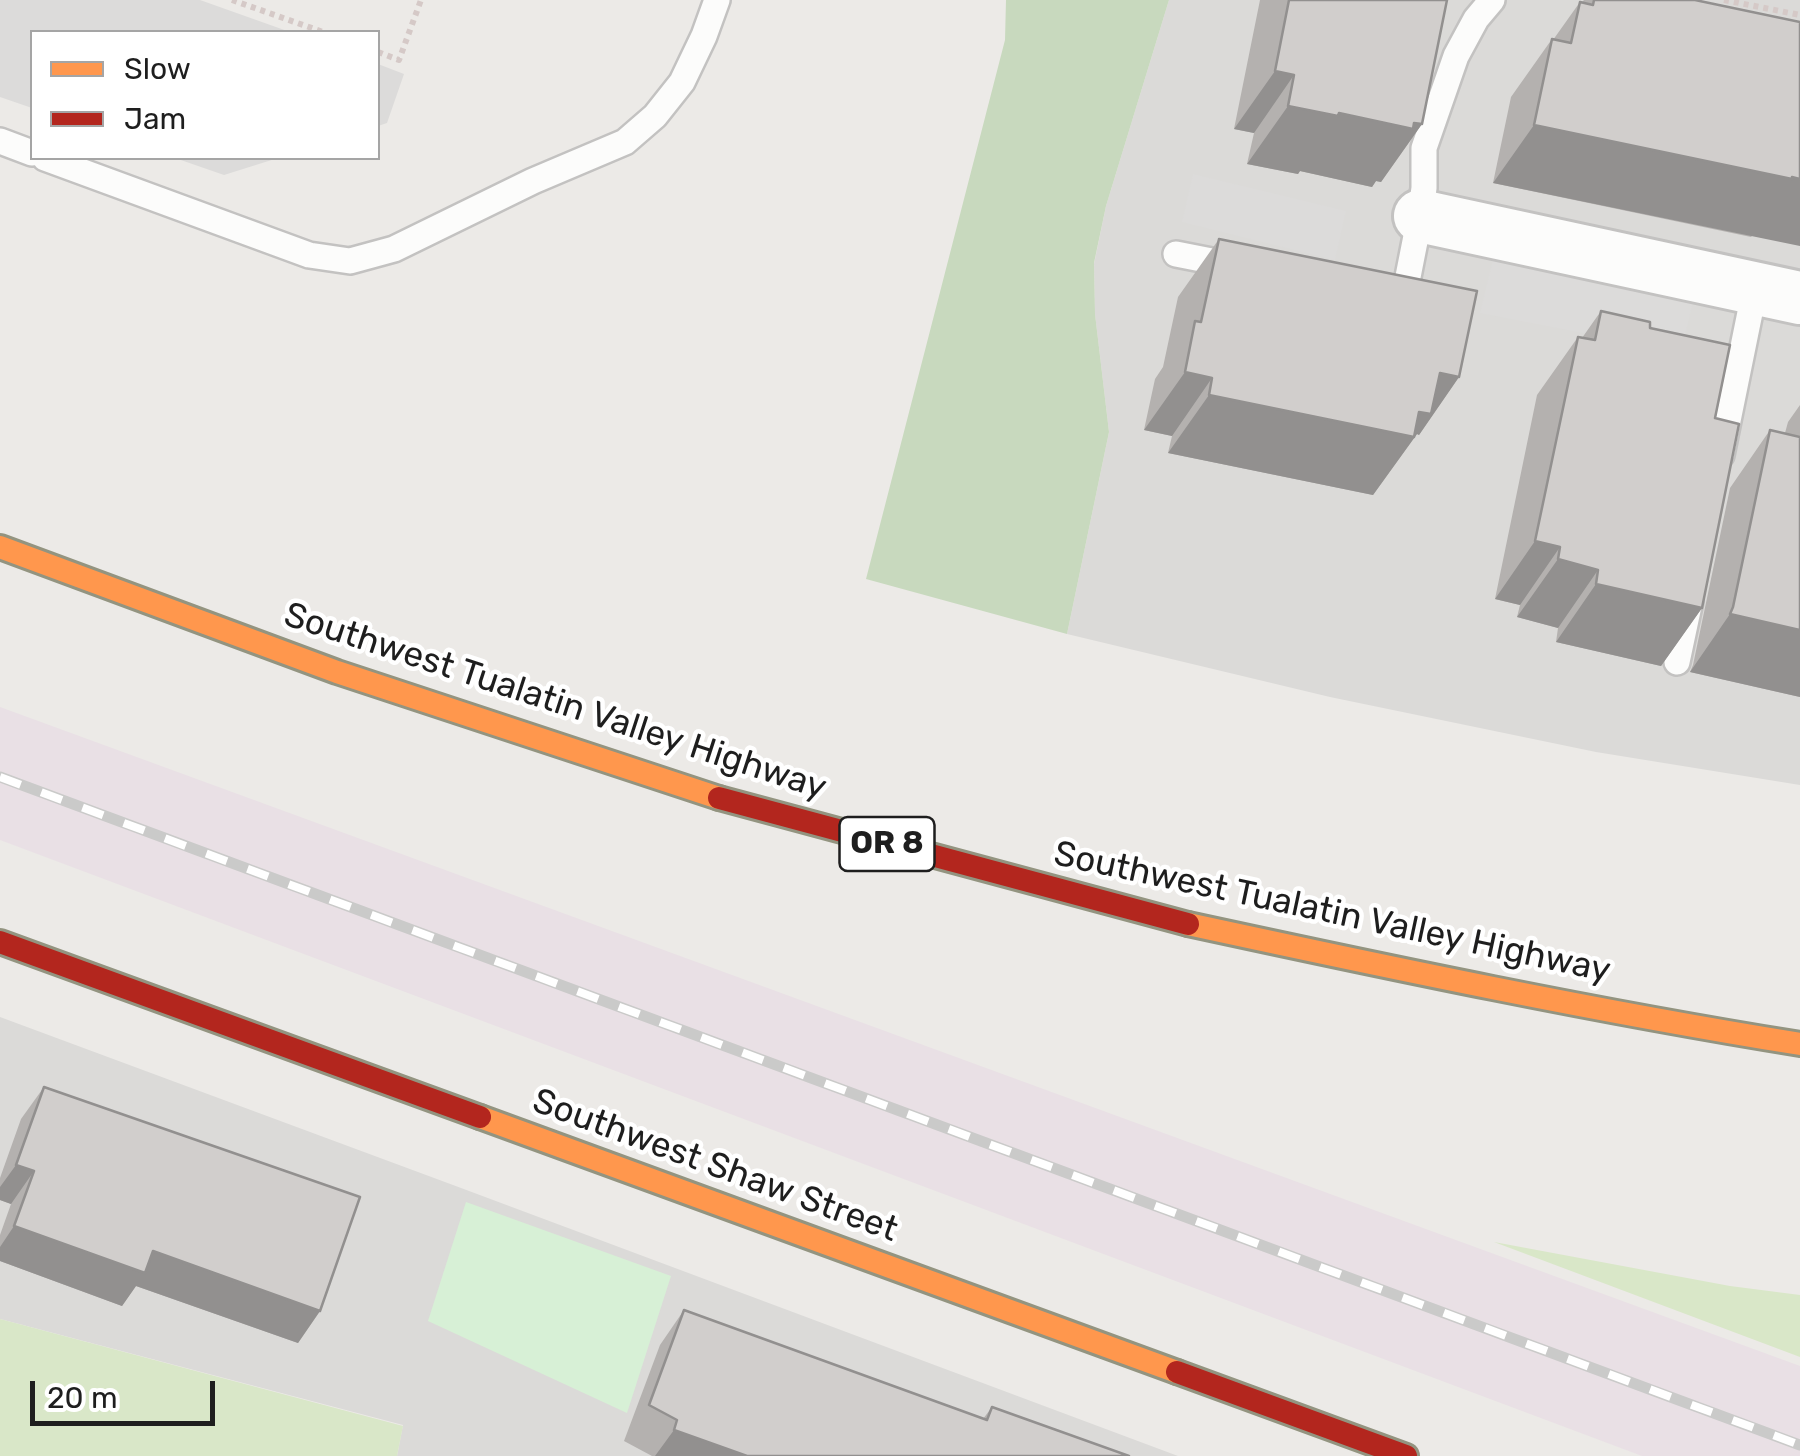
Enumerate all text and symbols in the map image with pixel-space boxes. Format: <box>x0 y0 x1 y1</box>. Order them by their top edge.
legend <box>30 30 380 160</box>
text: Slow <box>124 51 191 87</box>
text: Jam <box>124 101 186 137</box>
street label: Southwest Tualatin Valley Highway <box>279 594 831 810</box>
road number: OR 8 <box>840 817 934 871</box>
street label: Southwest Tualatin Valley Highway <box>1050 833 1614 993</box>
street label: Southwest Shaw Street <box>527 1080 903 1252</box>
scale bar <box>35 1361 220 1423</box>
text: 20 m <box>47 1380 118 1416</box>

